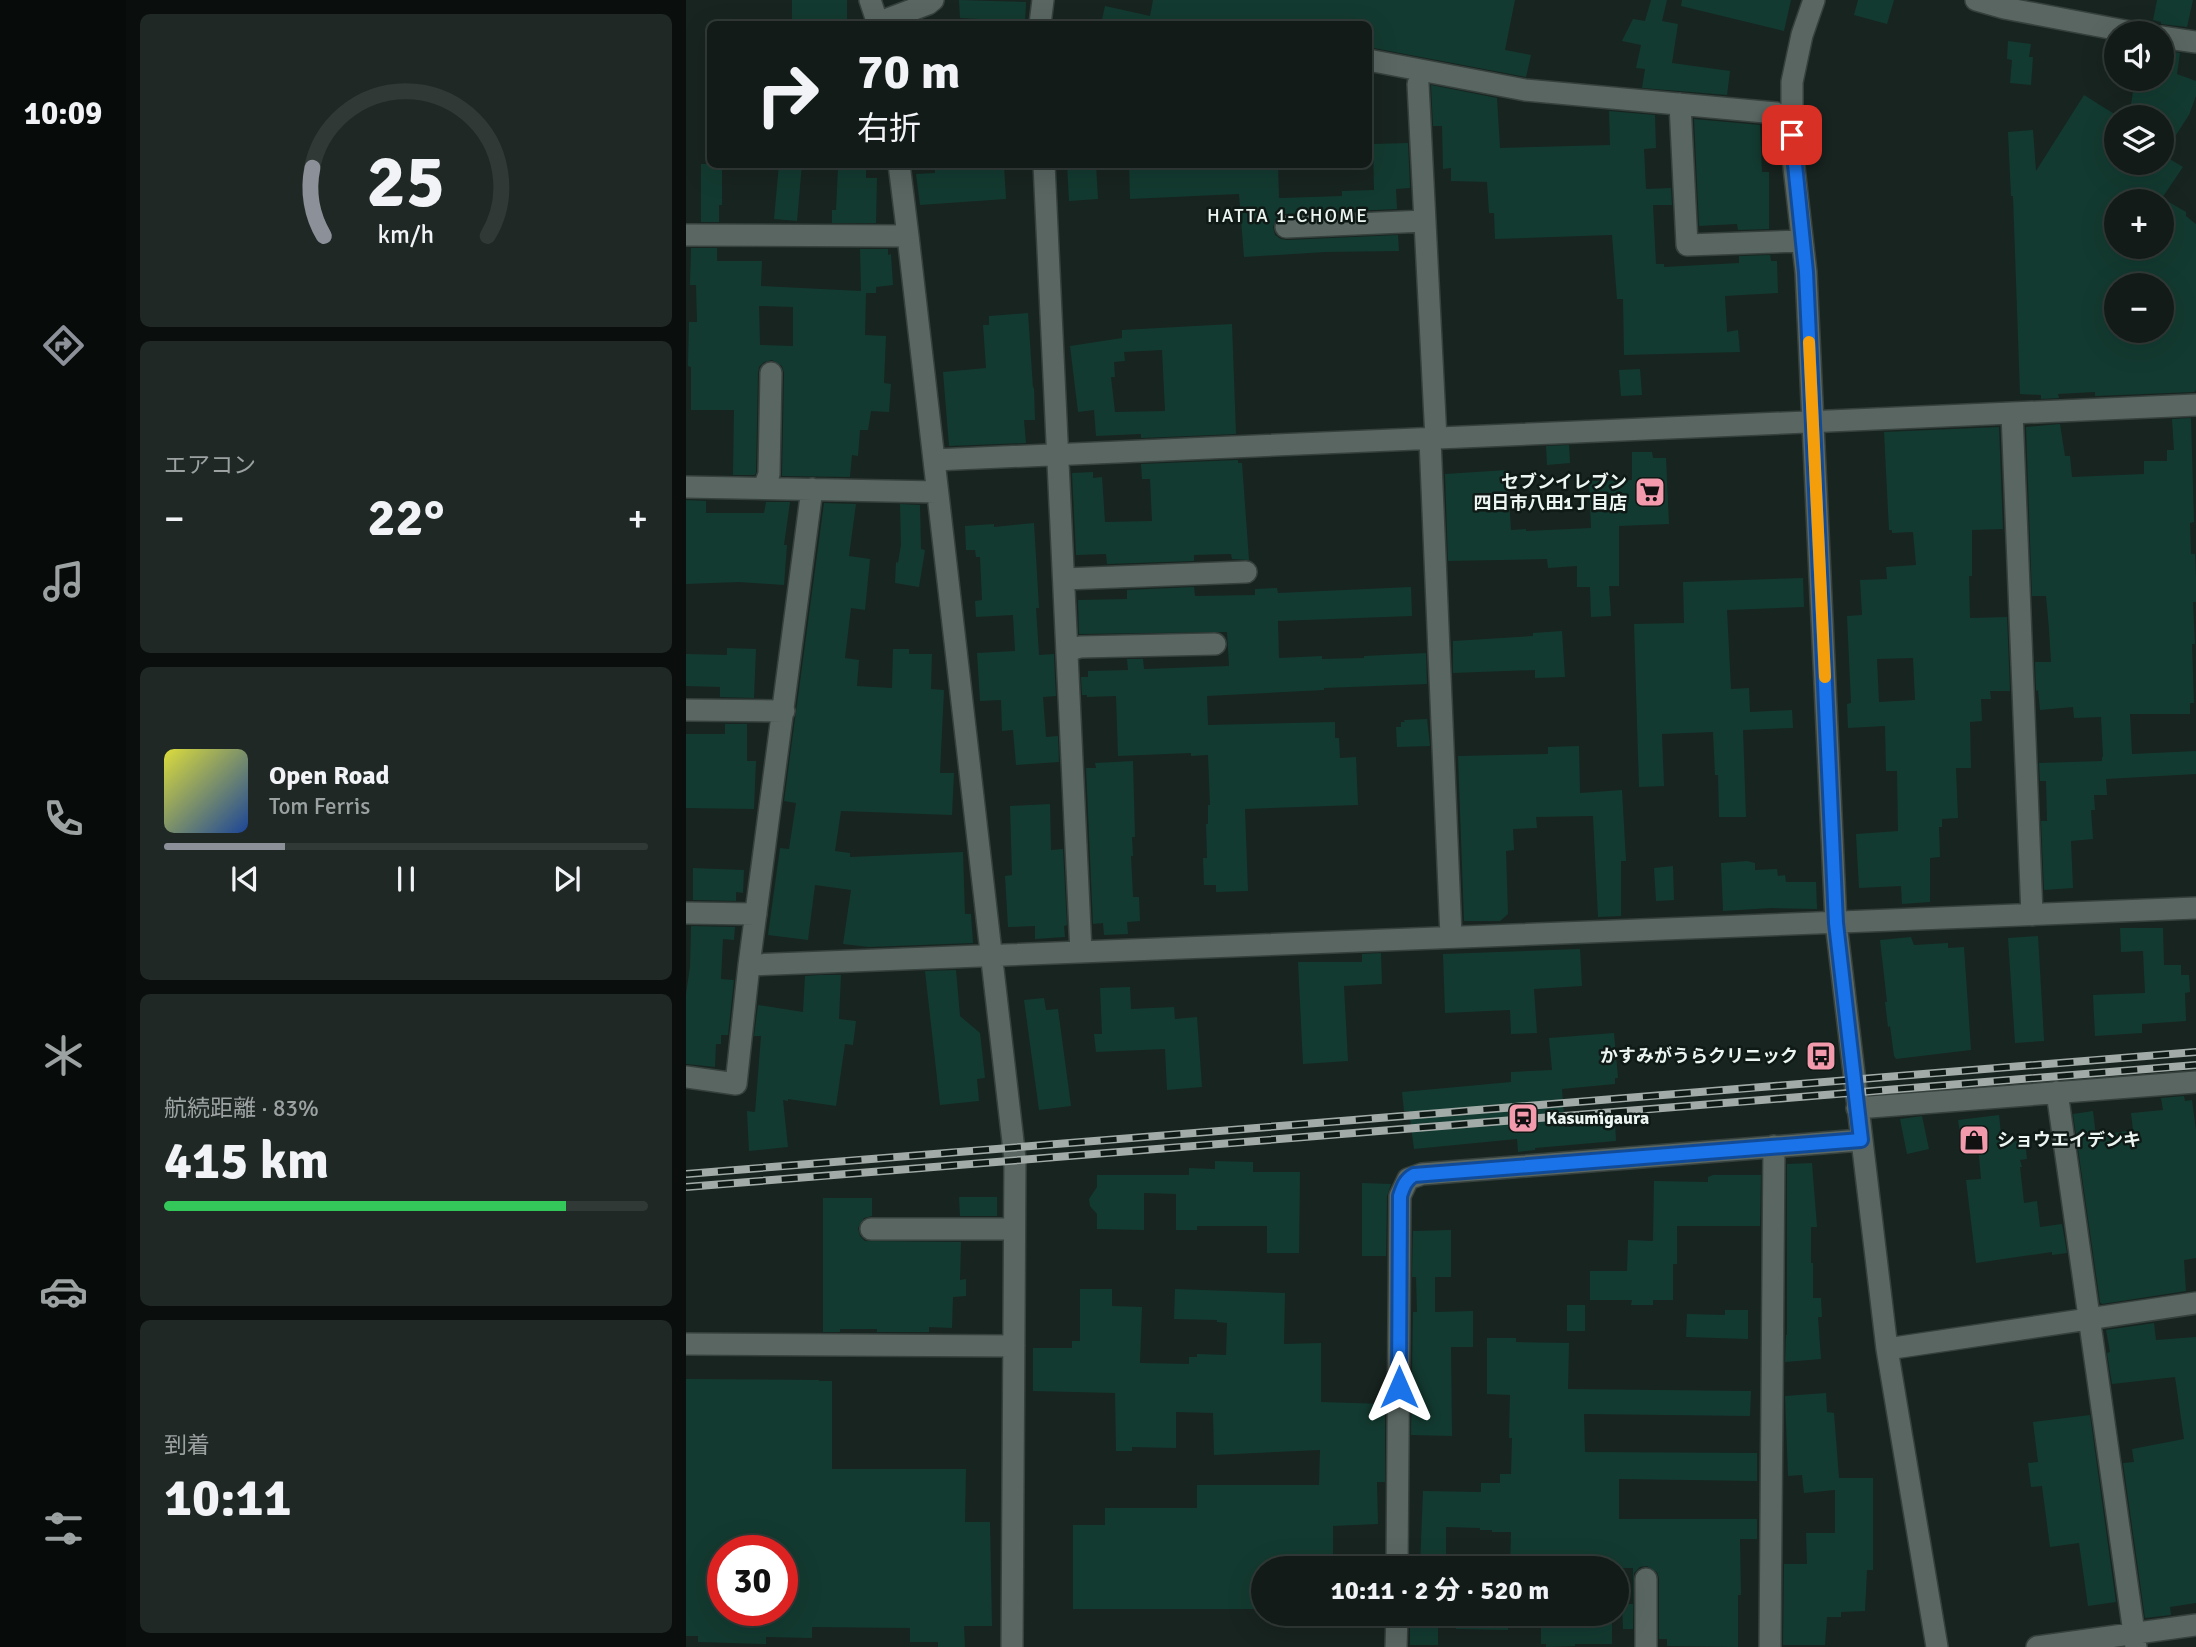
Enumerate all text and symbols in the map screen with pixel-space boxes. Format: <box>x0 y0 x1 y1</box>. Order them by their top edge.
map controls <box>2104 21 2174 343</box>
button: sound <box>2104 21 2174 91</box>
text: 70 m <box>857 42 960 102</box>
icon: right <box>742 49 833 140</box>
text: 10:09 <box>24 94 102 133</box>
pin <box>1762 105 1822 165</box>
button: layers <box>2104 105 2174 175</box>
text: 右折 <box>857 109 921 148</box>
icon: arrive <box>1773 116 1811 154</box>
text: 25 <box>367 139 445 228</box>
button: + <box>2104 189 2174 259</box>
district label: HATTA 1-CHOME <box>1207 204 1369 228</box>
text: km/h <box>378 219 434 250</box>
button: − <box>2104 273 2174 343</box>
icon: directions <box>39 321 88 370</box>
text: エアコン <box>164 451 256 480</box>
place label: セブンイレブン 四日市八田1丁目店 <box>1473 471 1627 514</box>
supermarket icon: セブンイレブン 四日市八田1丁目店 <box>1633 475 1667 509</box>
text: 22° <box>368 486 444 550</box>
text: − <box>164 495 185 542</box>
text: + <box>627 495 648 542</box>
icon: music <box>39 557 88 606</box>
text: Open Road <box>269 760 390 792</box>
text: Tom Ferris <box>269 792 370 821</box>
icon: phone <box>39 794 88 843</box>
icon: previous <box>226 860 264 898</box>
icon: pause <box>387 860 425 898</box>
icon: next <box>548 860 586 898</box>
icon: climate <box>39 1031 88 1080</box>
bus stop icon: かすみがうらクリニック <box>1804 1039 1838 1073</box>
place label: かすみがうらクリニック <box>1600 1045 1798 1067</box>
text: 航続距離 · 83% <box>164 1094 319 1123</box>
station icon: Kasumigaura <box>1506 1101 1540 1135</box>
place label: Kasumigaura <box>1546 1107 1649 1129</box>
shop icon: ショウエイデンキ <box>1957 1123 1991 1157</box>
text: 415 km <box>164 1129 329 1193</box>
place label: ショウエイデンキ <box>1997 1129 2141 1151</box>
icon: car <box>39 1267 88 1316</box>
position arrow <box>1362 1350 1436 1424</box>
text: 到着 <box>164 1431 210 1460</box>
text: 10:11 <box>164 1466 292 1530</box>
icon: filters <box>39 1504 88 1553</box>
speed limit sign: 30 <box>707 1535 798 1626</box>
text: 10:11 · 2 分 · 520 m <box>1331 1575 1549 1607</box>

